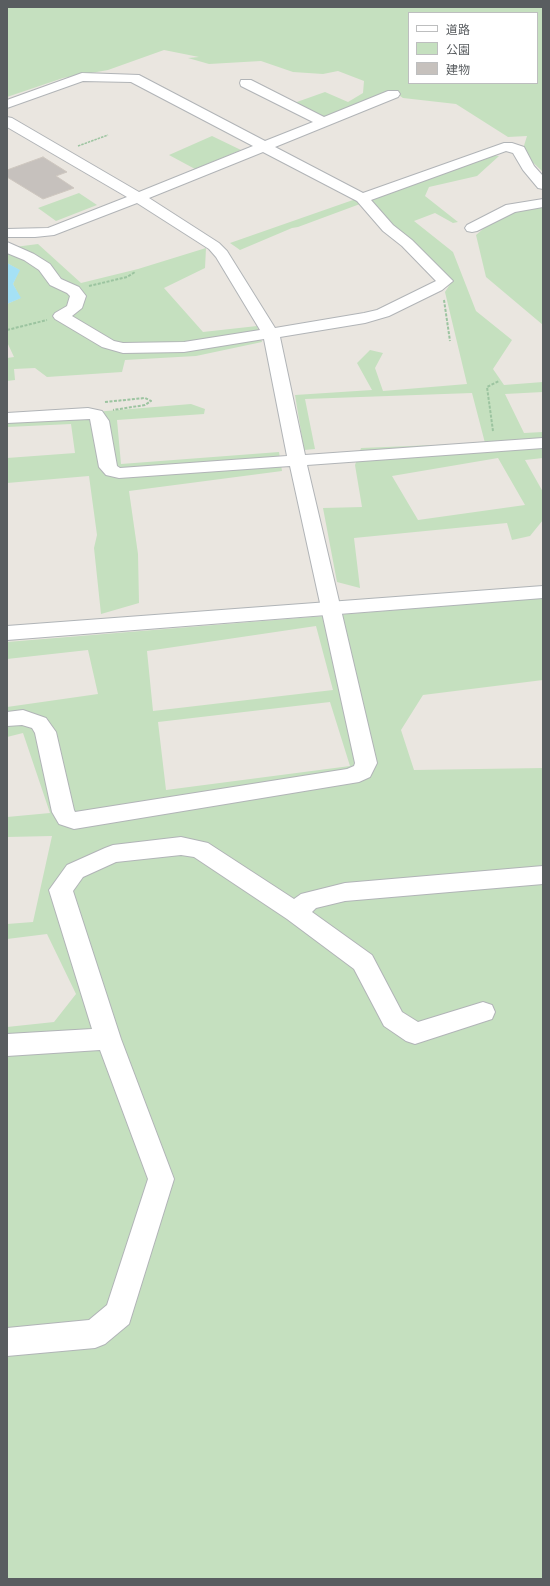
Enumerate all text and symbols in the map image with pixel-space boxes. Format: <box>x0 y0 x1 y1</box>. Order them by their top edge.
legend <box>408 12 538 84</box>
text: 道路 <box>446 22 470 37</box>
text: 公園 <box>446 42 470 57</box>
text: 建物 <box>446 62 470 77</box>

